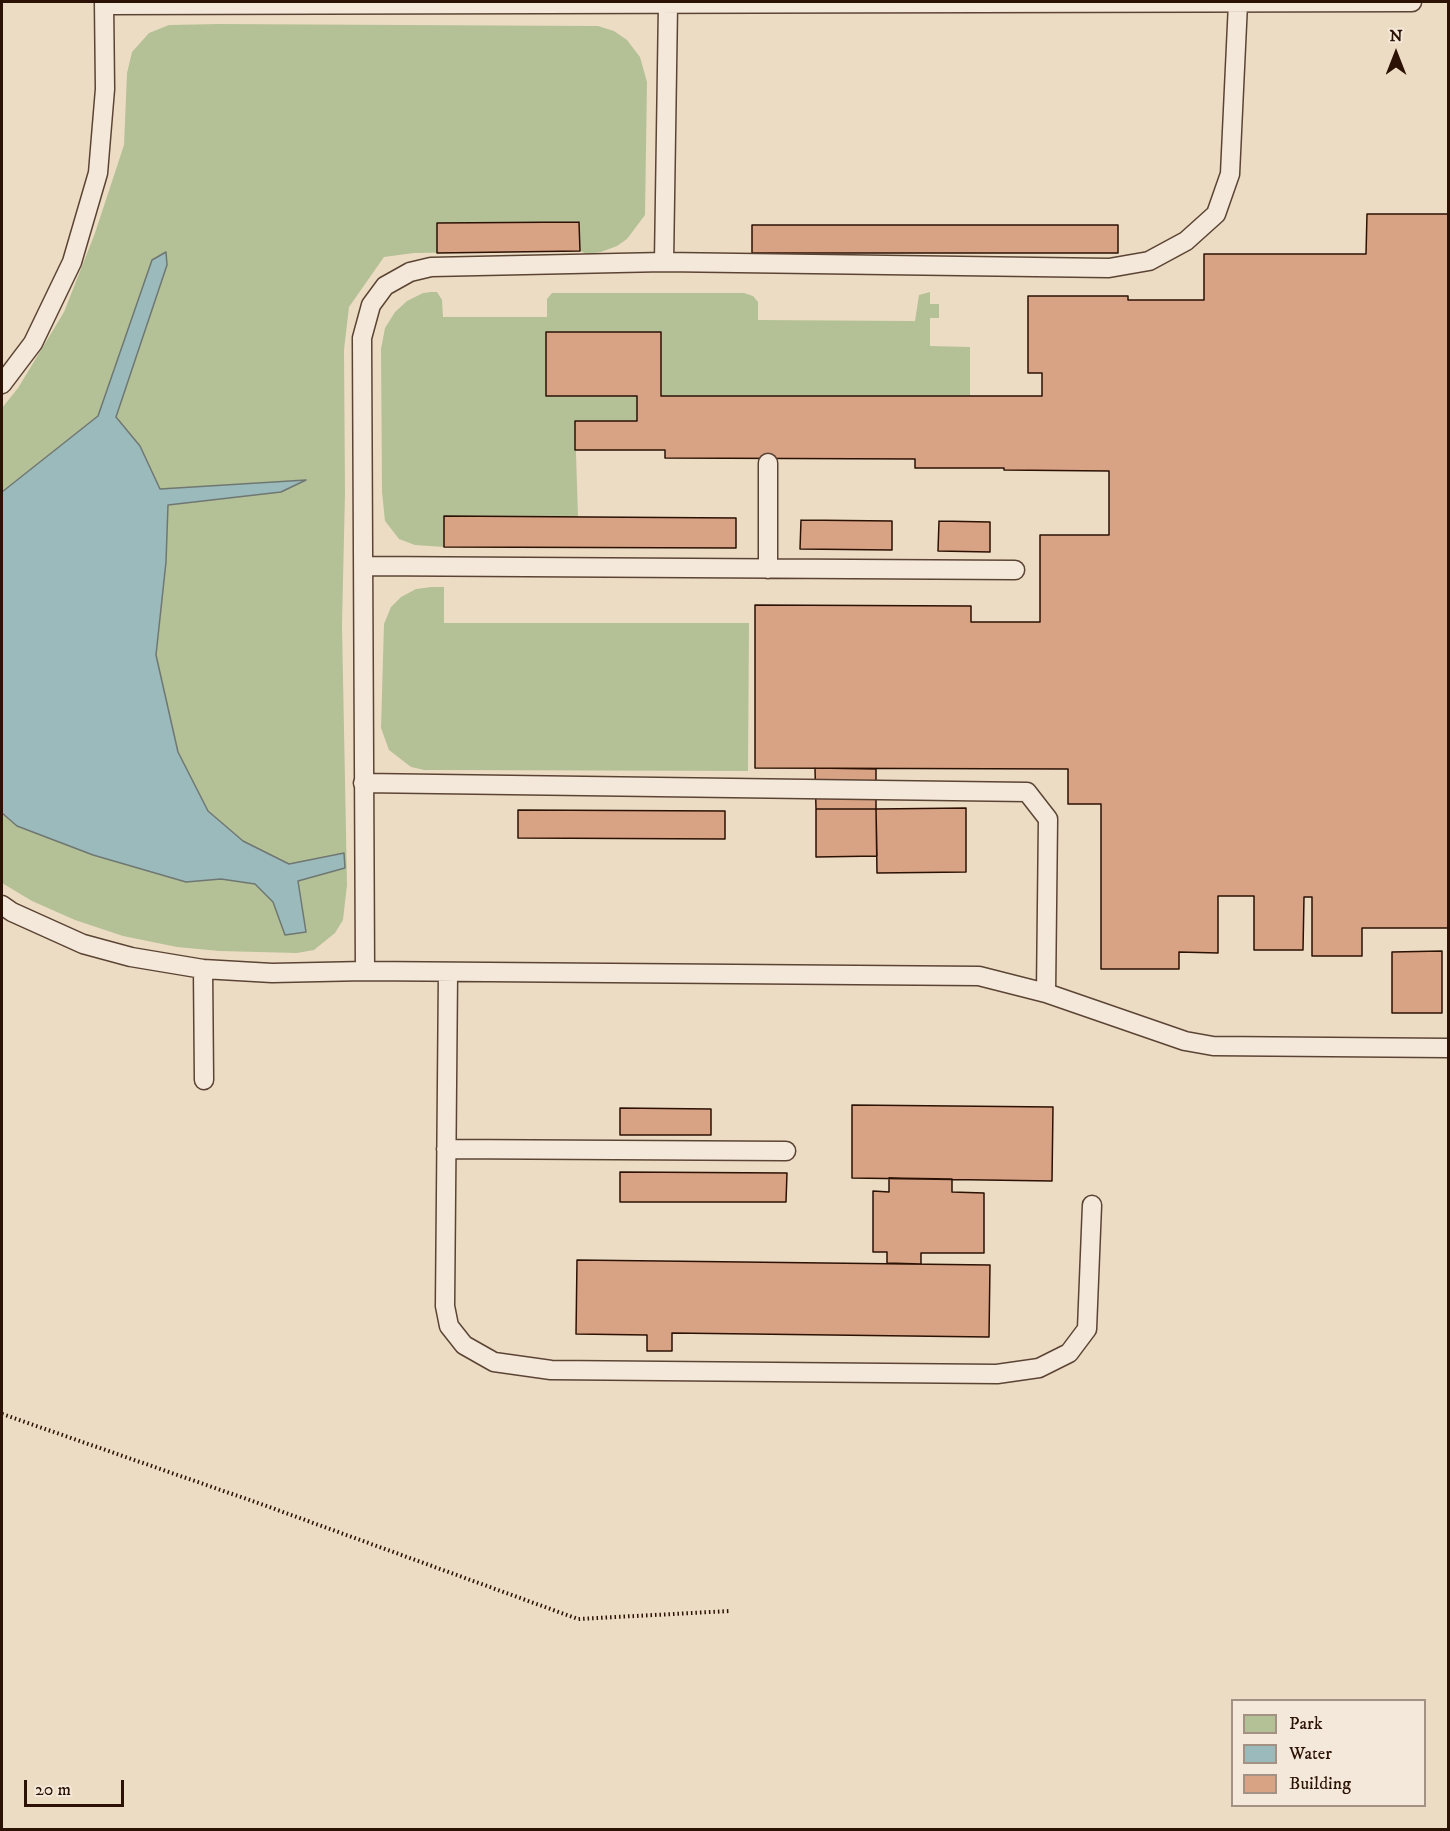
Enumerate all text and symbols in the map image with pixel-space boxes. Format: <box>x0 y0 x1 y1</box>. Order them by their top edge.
north arrow <box>1366 24 1426 84</box>
text: N <box>1389 26 1403 46</box>
legend <box>1231 1699 1426 1807</box>
text: Park <box>1289 1713 1323 1735</box>
text: Water <box>1289 1743 1332 1765</box>
scale bar <box>27 1768 128 1806</box>
text: Building <box>1289 1773 1351 1795</box>
text: 20 m <box>35 1779 71 1801</box>

